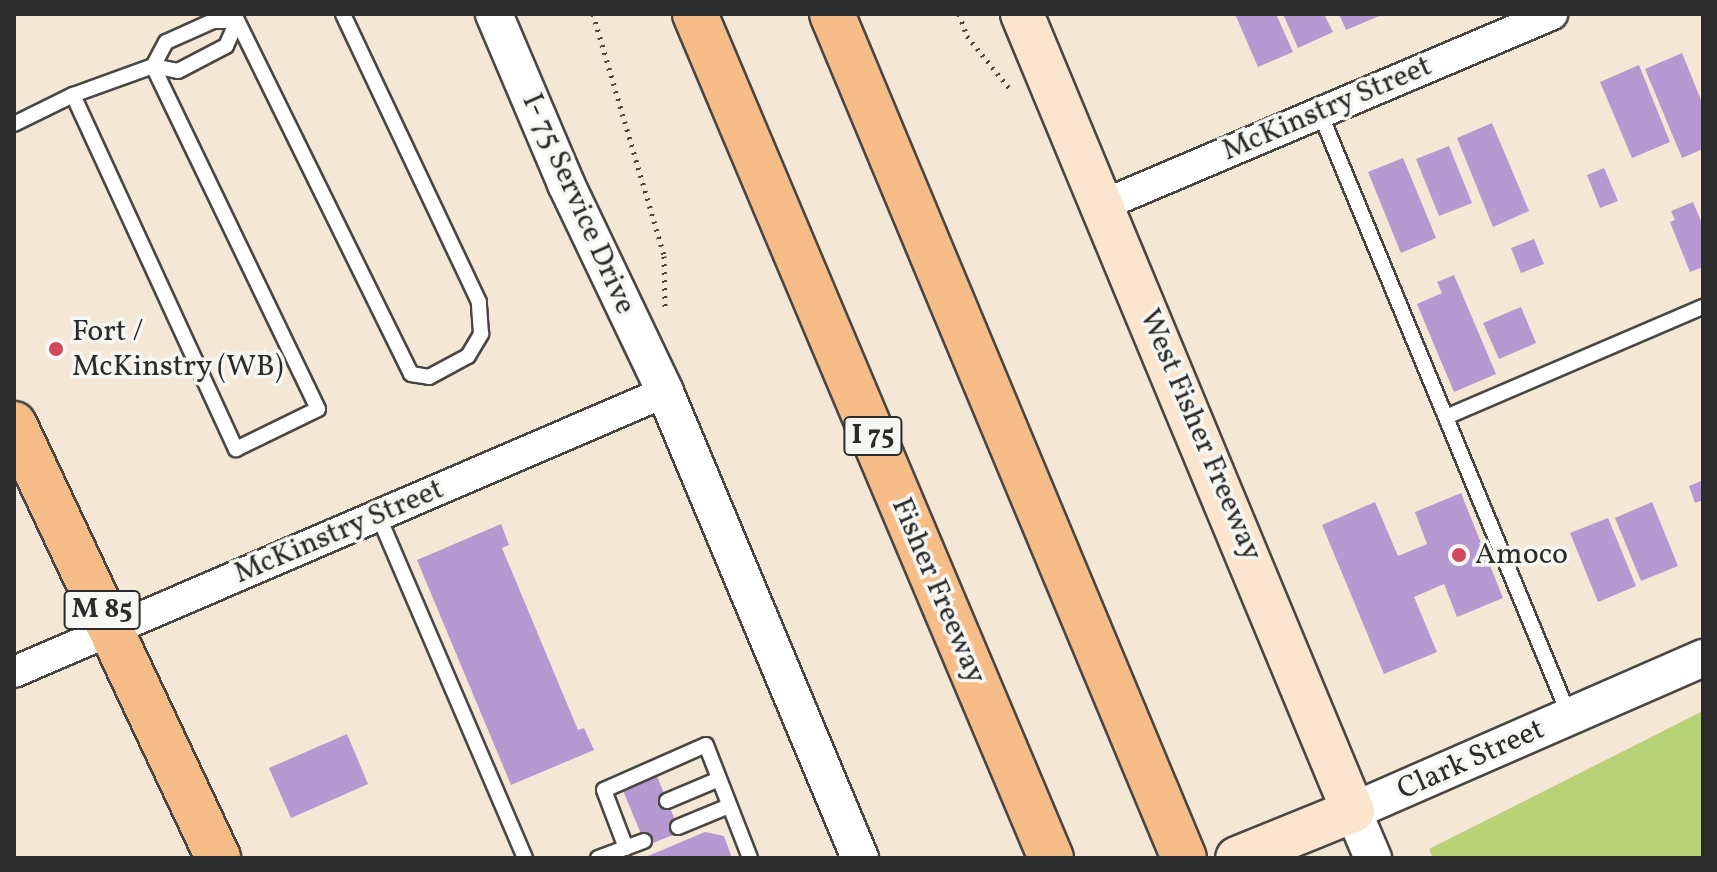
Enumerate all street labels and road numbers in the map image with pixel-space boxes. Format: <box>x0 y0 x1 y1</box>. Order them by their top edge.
street label: McKinstry Street <box>1216 49 1438 169</box>
street label: I- 75 Service Drive <box>513 88 643 320</box>
street label: West Fisher Freeway <box>1131 304 1269 566</box>
road number: I 75 <box>843 412 903 460</box>
street label: McKinstry Street <box>228 472 450 592</box>
street label: Fisher Freeway <box>883 493 993 689</box>
road number: M 85 <box>62 586 142 634</box>
street label: Clark Street <box>1392 712 1550 808</box>

